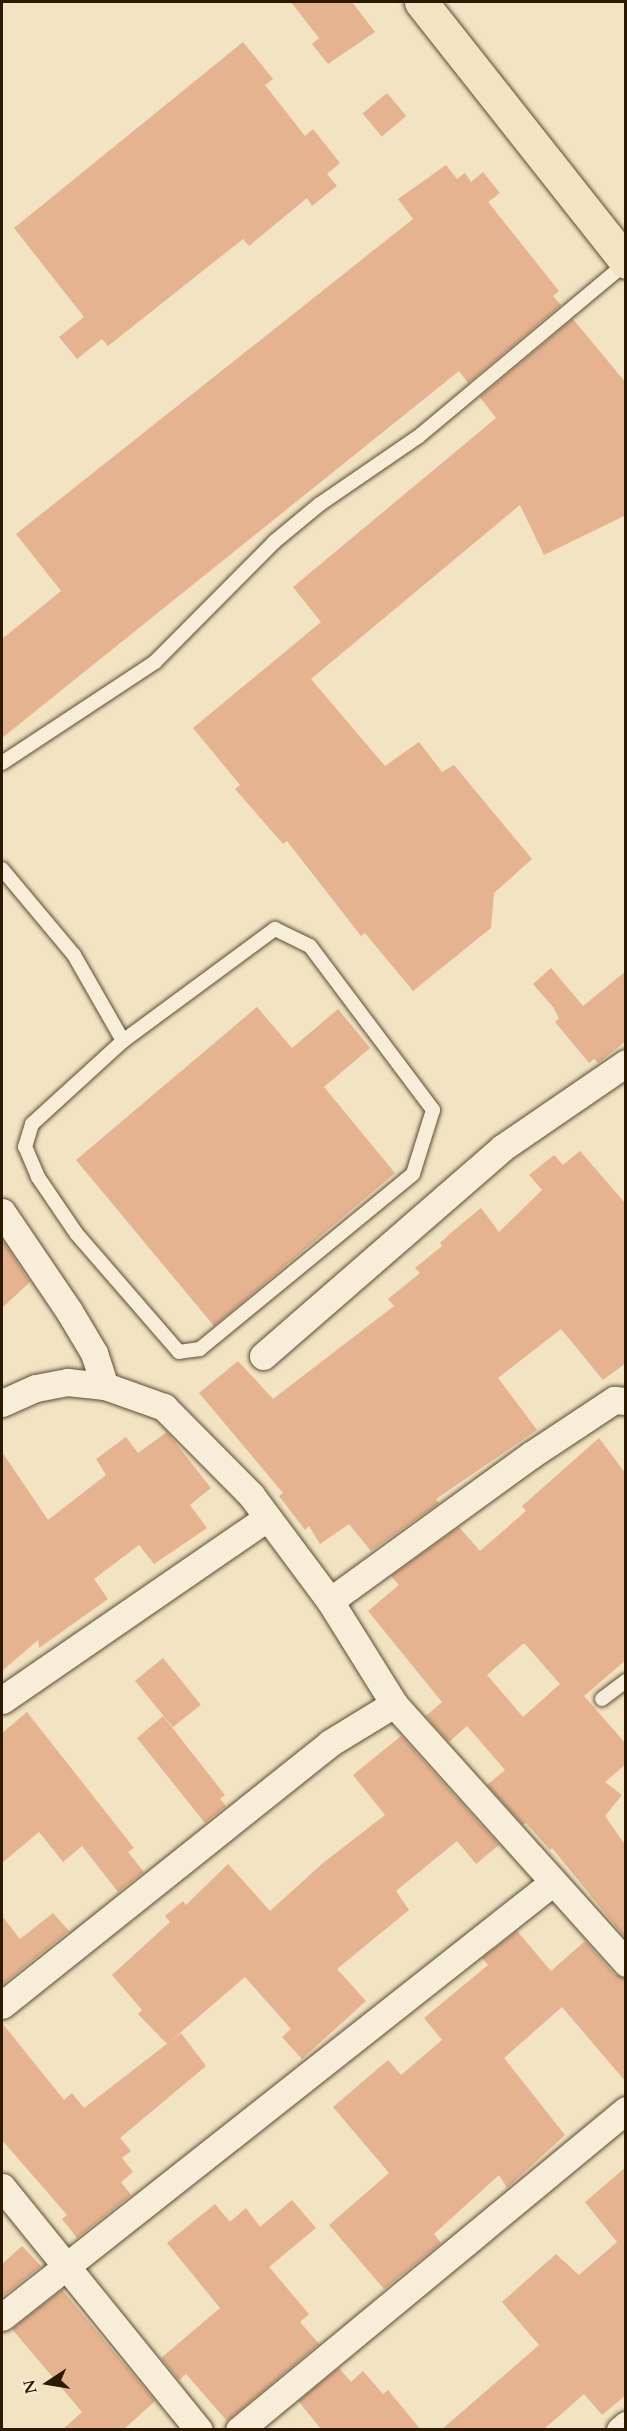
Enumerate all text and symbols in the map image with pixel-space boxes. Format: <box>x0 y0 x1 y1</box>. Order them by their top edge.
north arrow <box>18 2353 78 2413</box>
text: N <box>18 2378 43 2396</box>

